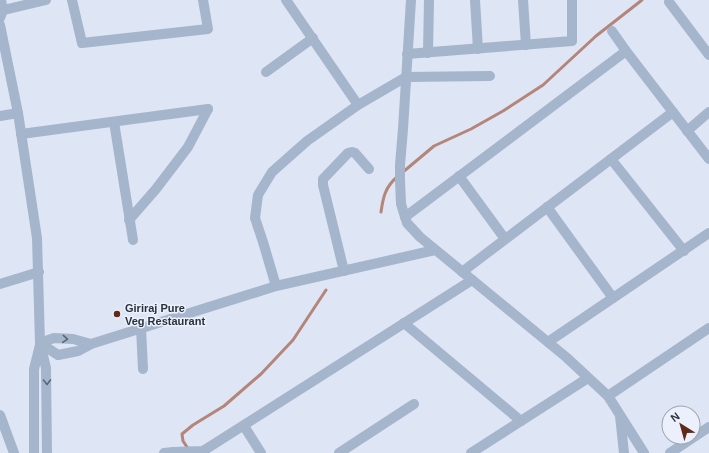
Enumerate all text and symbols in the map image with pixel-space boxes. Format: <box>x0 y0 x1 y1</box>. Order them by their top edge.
place label: Giriraj Pure Veg Restaurant <box>125 302 205 327</box>
marker: Giriraj Pure Veg Restaurant <box>112 309 122 319</box>
one-way arrow <box>62 334 68 343</box>
one-way arrow <box>42 379 51 385</box>
north arrow <box>661 405 701 445</box>
text: N <box>668 410 682 424</box>

